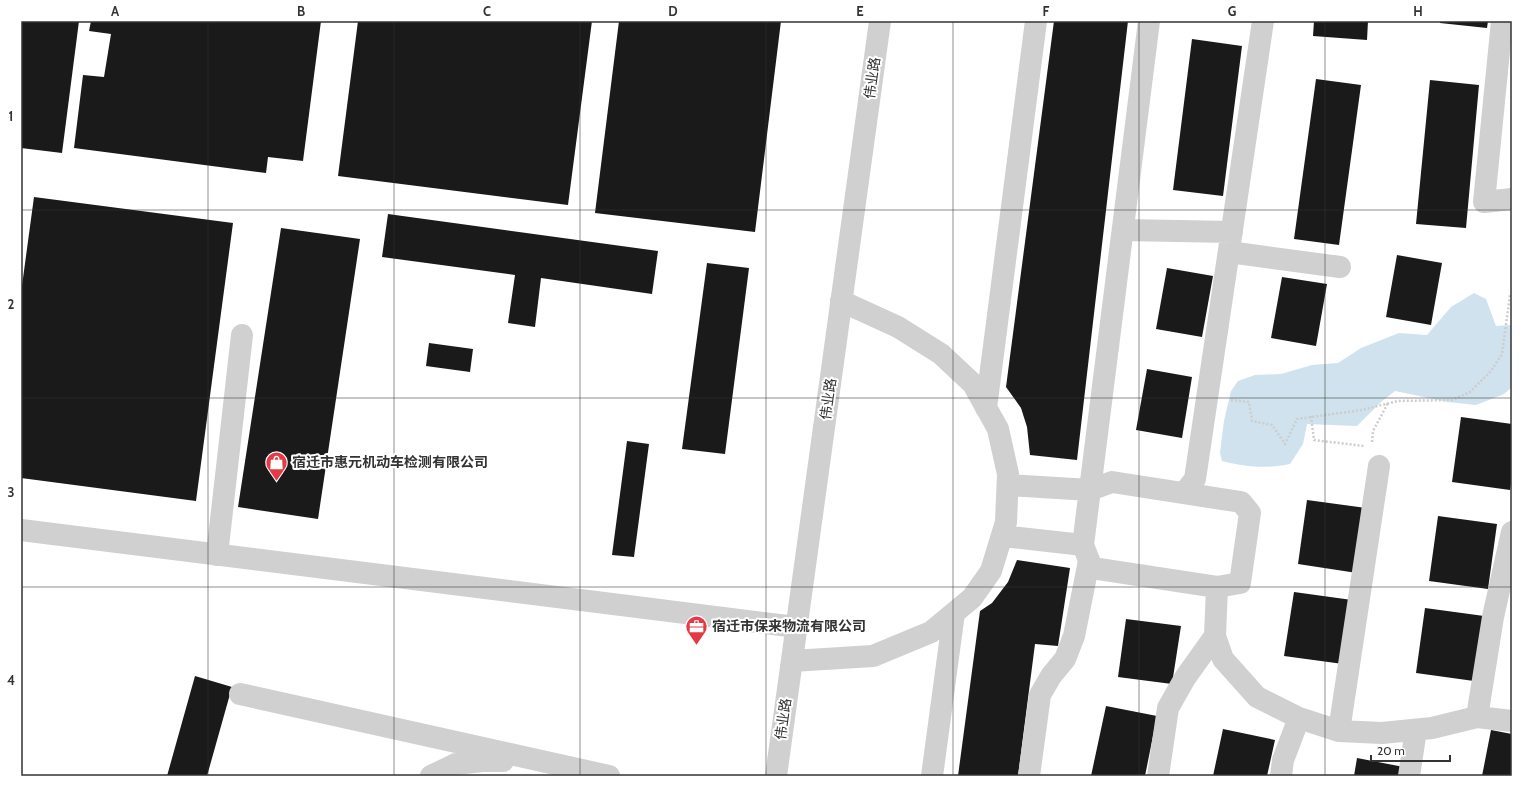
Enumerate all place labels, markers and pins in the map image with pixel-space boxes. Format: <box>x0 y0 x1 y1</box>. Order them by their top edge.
shop icon: 宿迁市惠元机动车检测有限公司 <box>264 449 290 482</box>
place label: 宿迁市惠元机动车检测有限公司 <box>292 453 488 471</box>
office icon: 宿迁市保来物流有限公司 <box>683 613 709 646</box>
place label: 宿迁市保来物流有限公司 <box>712 617 866 635</box>

